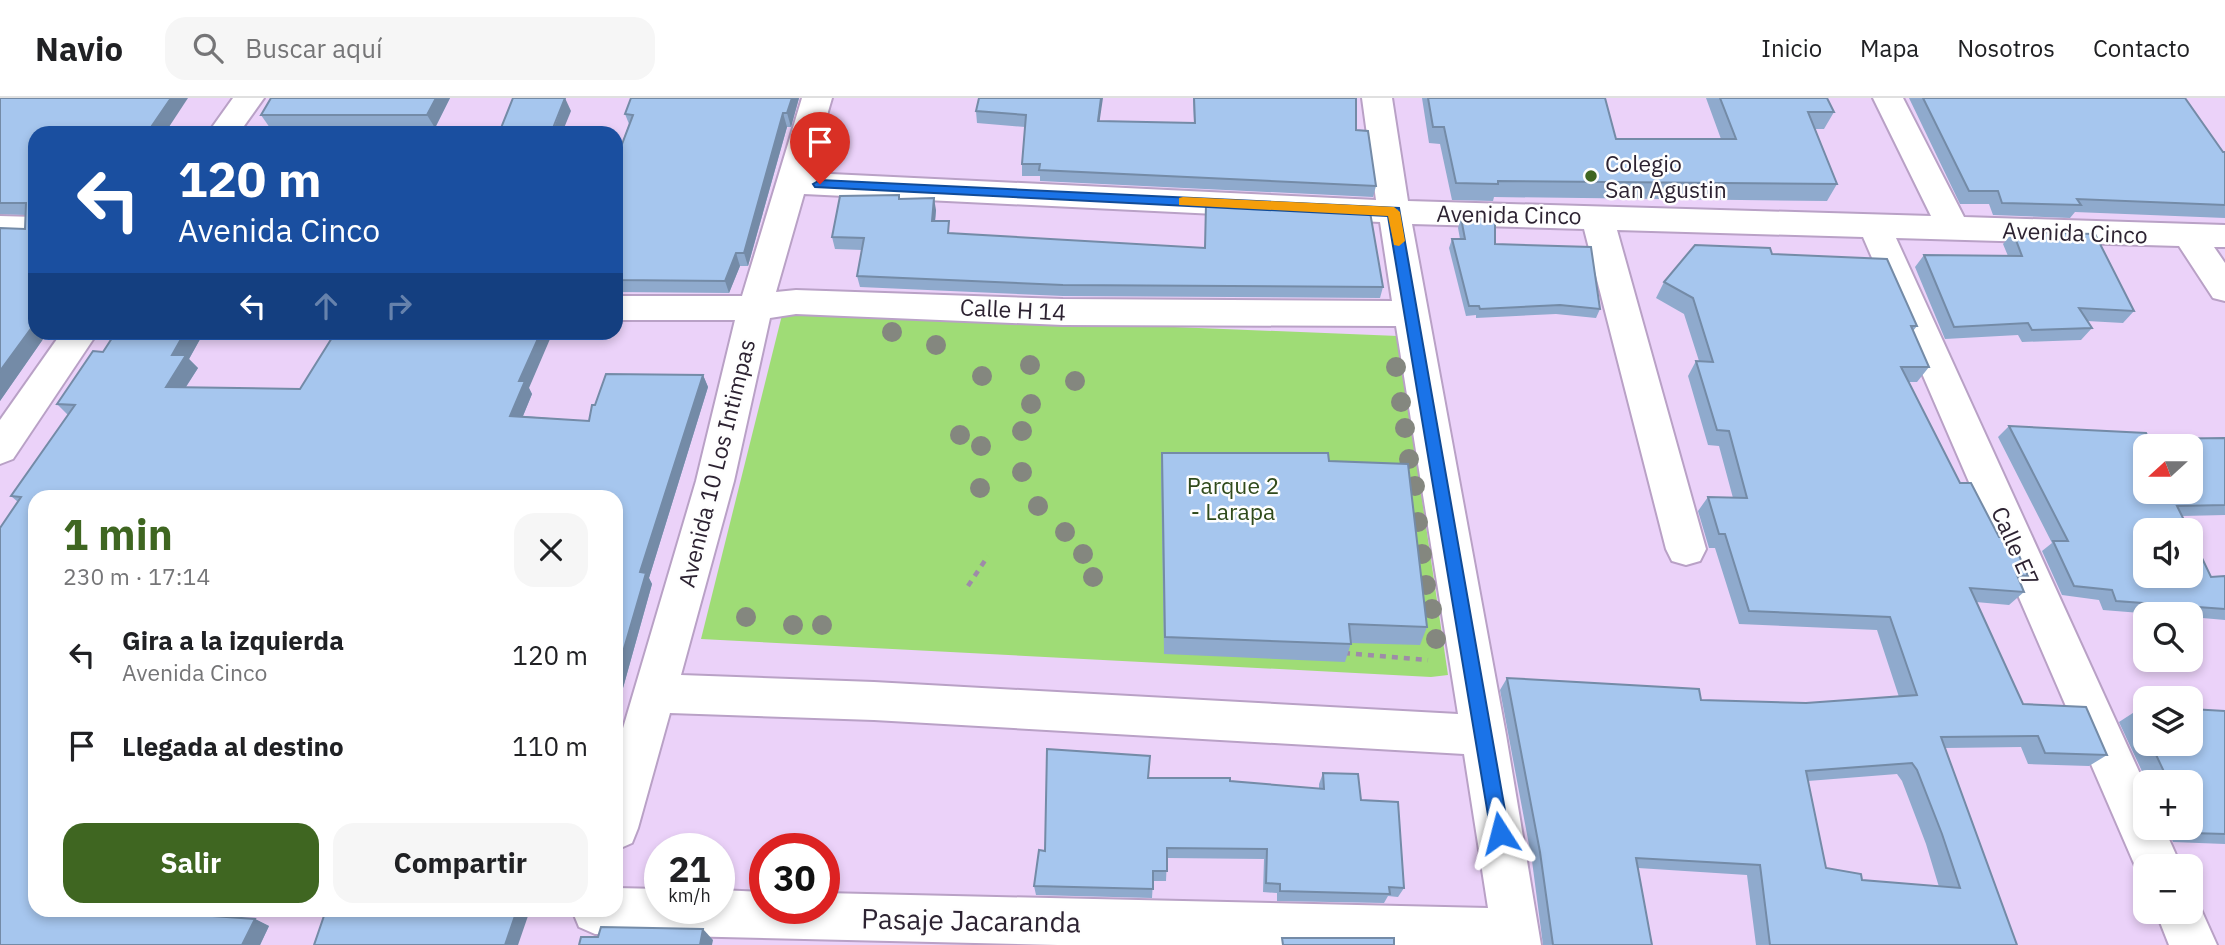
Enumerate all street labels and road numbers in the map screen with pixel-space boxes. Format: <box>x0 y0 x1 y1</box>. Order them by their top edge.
street label: Avenida Cinco <box>1436 198 1582 230</box>
street label: Avenida Cinco <box>2002 214 2148 250</box>
street label: Calle H 14 <box>959 291 1067 327</box>
street label: Avenida 10 Los Intimpas <box>671 336 761 590</box>
street label: Calle E7 <box>1985 501 2047 591</box>
street label: Pasaje Jacaranda <box>861 900 1081 940</box>

